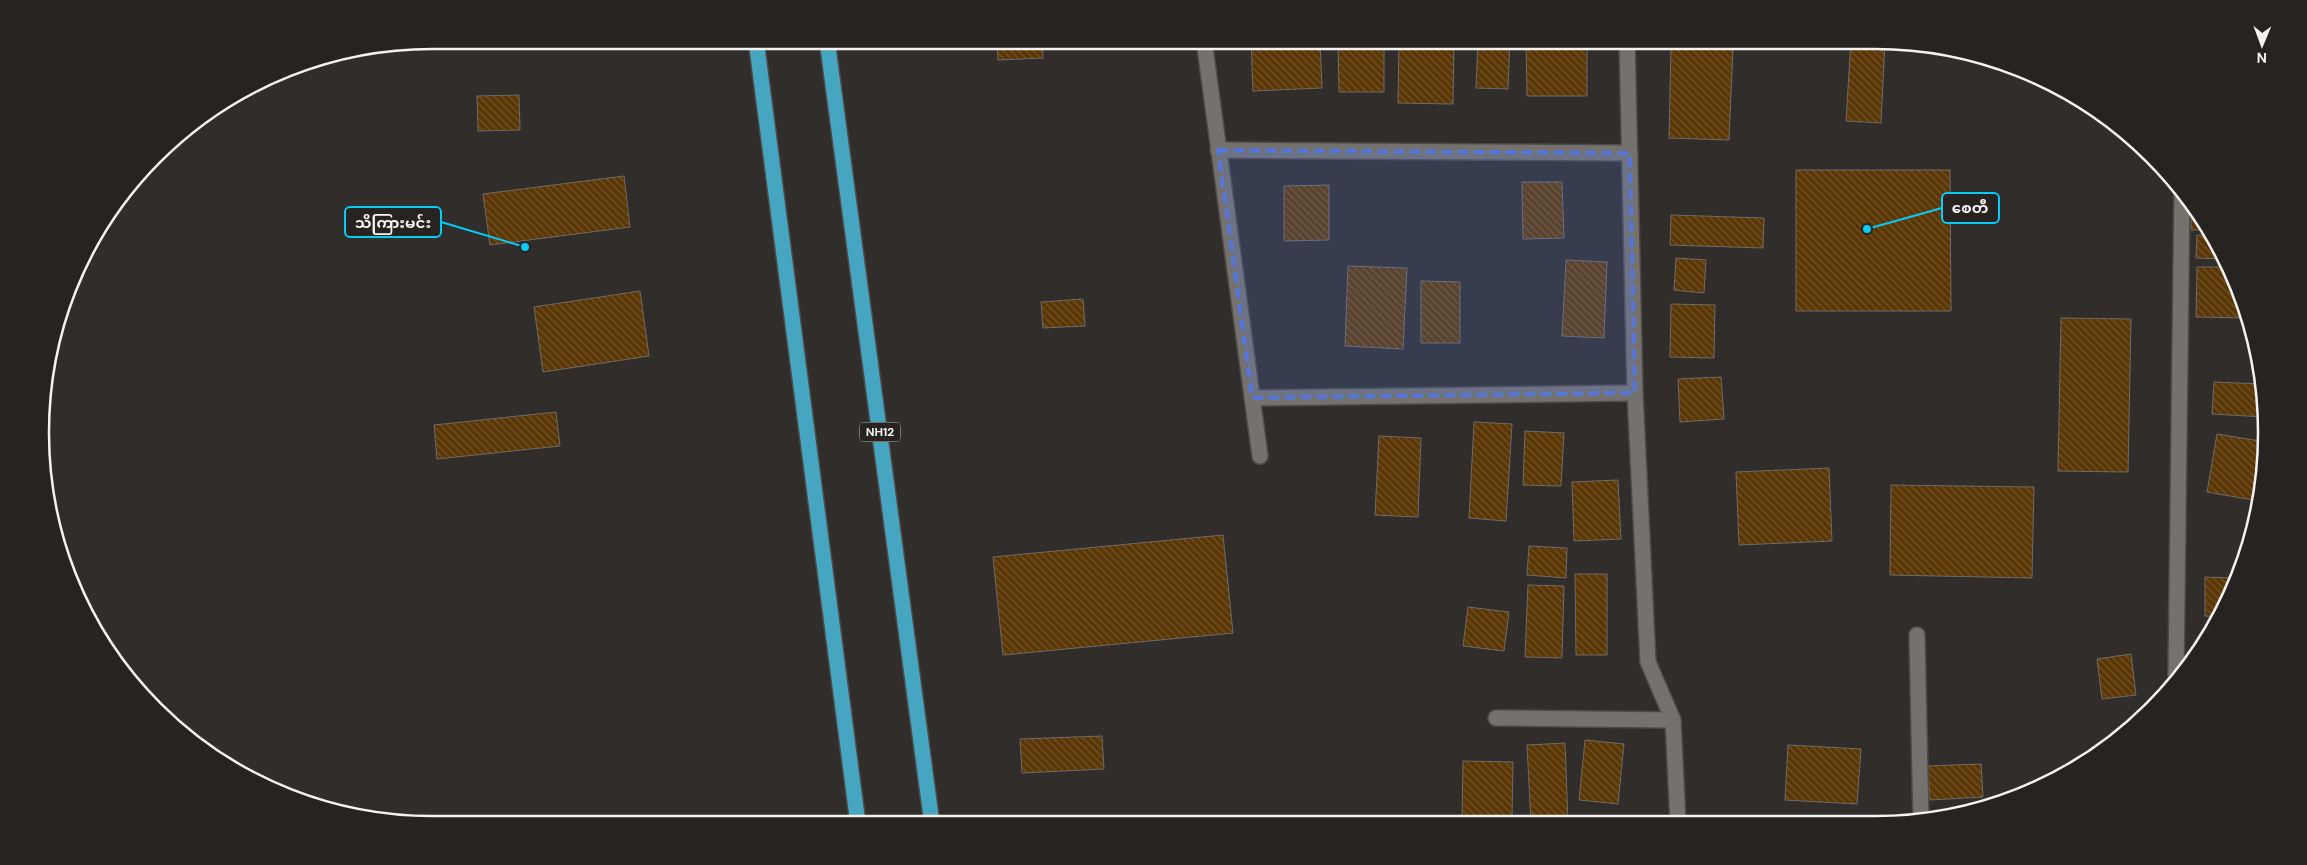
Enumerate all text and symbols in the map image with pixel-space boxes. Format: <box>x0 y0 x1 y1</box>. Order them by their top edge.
north arrow <box>2237 20 2287 70</box>
text: N <box>2257 49 2267 67</box>
callout: စေတီ <box>1942 193 1999 223</box>
text: စေတီ <box>1952 198 1988 218</box>
callout: သိကြားမင်း <box>345 207 441 237</box>
text: သိကြားမင်း <box>355 213 431 235</box>
road number: NH12 <box>860 422 900 442</box>

